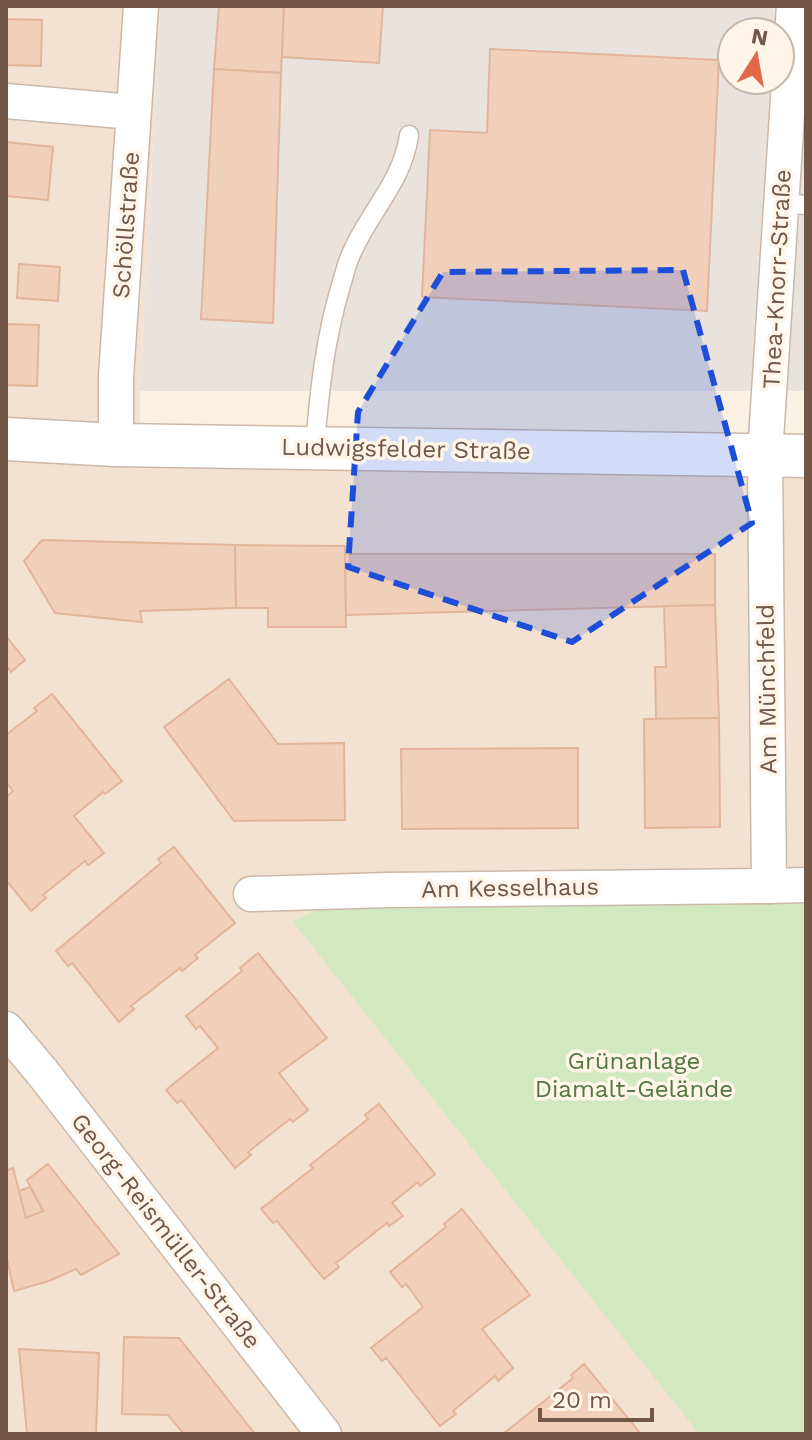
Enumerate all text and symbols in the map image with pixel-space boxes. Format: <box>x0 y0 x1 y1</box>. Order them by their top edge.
north arrow <box>716 16 796 96</box>
text: N <box>749 23 770 51</box>
street label: Schöllstraße <box>107 151 145 299</box>
street label: Thea-Knorr-Straße <box>757 169 797 389</box>
street label: Ludwigsfelder Straße <box>281 433 531 465</box>
street label: Am Münchfeld <box>752 604 782 774</box>
street label: Am Kesselhaus <box>421 872 599 904</box>
park label: Grünanlage Diamalt-Gelände <box>535 1047 733 1103</box>
street label: Georg-Reismüller-Straße <box>65 1108 267 1354</box>
scale bar <box>540 1372 652 1422</box>
text: 20 m <box>552 1386 612 1414</box>

